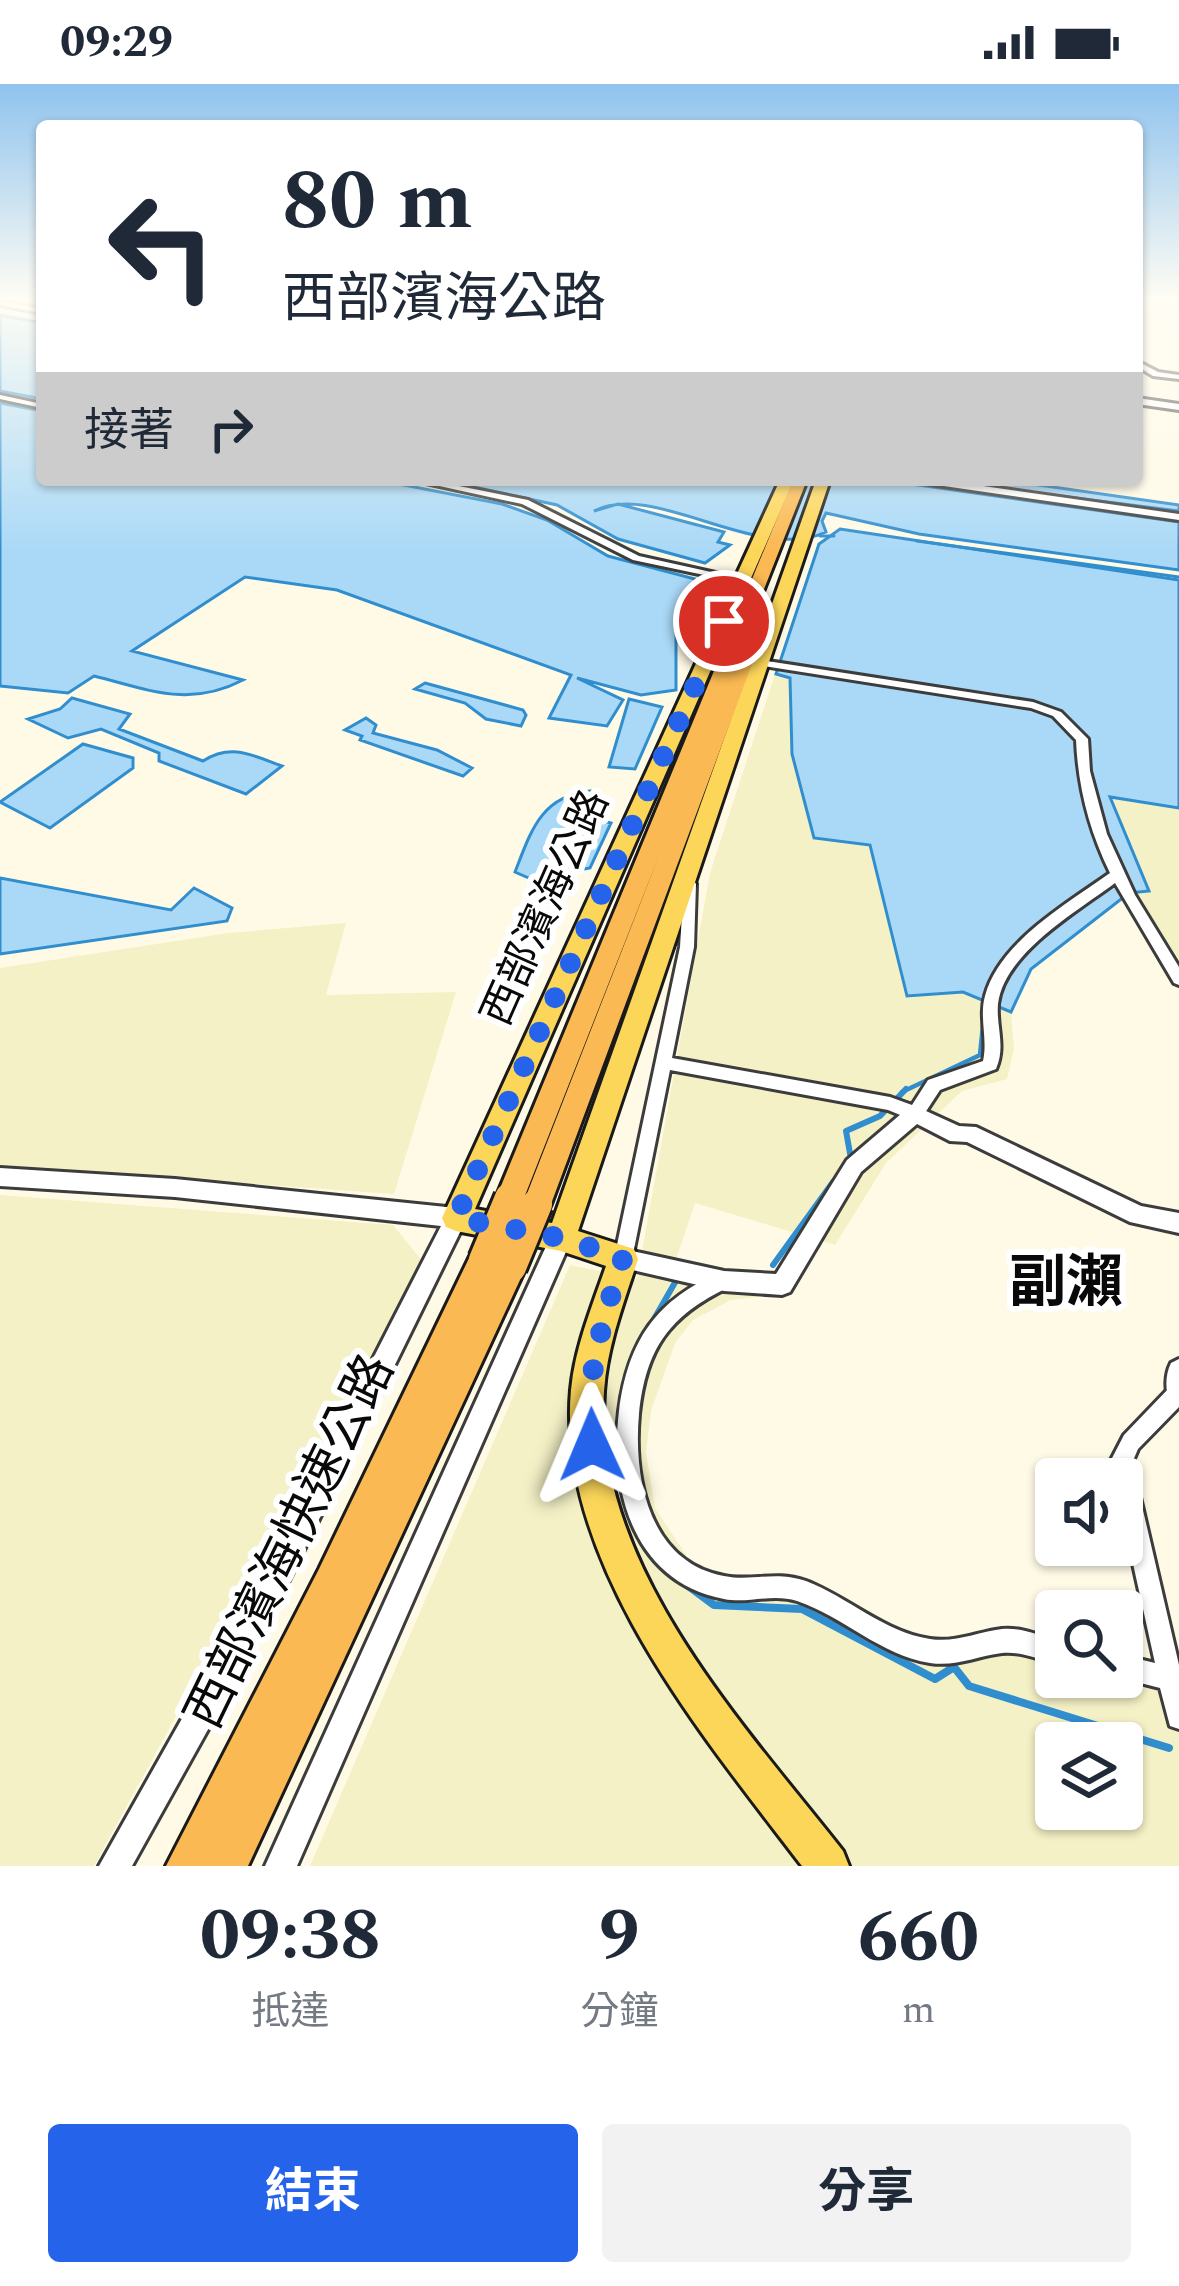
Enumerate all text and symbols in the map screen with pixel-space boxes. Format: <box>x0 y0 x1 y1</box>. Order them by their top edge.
text: 09:29 <box>60 8 173 77</box>
text: 80 m <box>282 138 473 266</box>
icon: left <box>84 168 240 324</box>
text: 西部濱海公路 <box>282 259 606 341</box>
icon: right <box>198 396 264 462</box>
text: 接著 <box>84 397 174 466</box>
pin <box>673 570 775 672</box>
icon: arrive <box>691 588 757 654</box>
street label: 西部濱海公路 <box>466 780 626 1036</box>
district label: 副瀨 <box>1009 1241 1123 1327</box>
street label: 西部濱海快速公路 <box>167 1342 415 1742</box>
position arrow <box>529 1382 655 1508</box>
map controls <box>1035 1458 1143 1830</box>
button: sound <box>1035 1458 1143 1566</box>
button: search <box>1035 1590 1143 1698</box>
button: layers <box>1035 1722 1143 1830</box>
text: 09:38 <box>200 1882 381 1991</box>
text: 9 <box>599 1882 640 1991</box>
text: 660 <box>858 1884 979 1993</box>
text: m <box>902 1981 935 2040</box>
text: 抵達 <box>251 1983 329 2042</box>
text: 分鐘 <box>580 1983 658 2042</box>
button: 結束 <box>48 2124 578 2262</box>
button: 分享 <box>602 2124 1131 2262</box>

